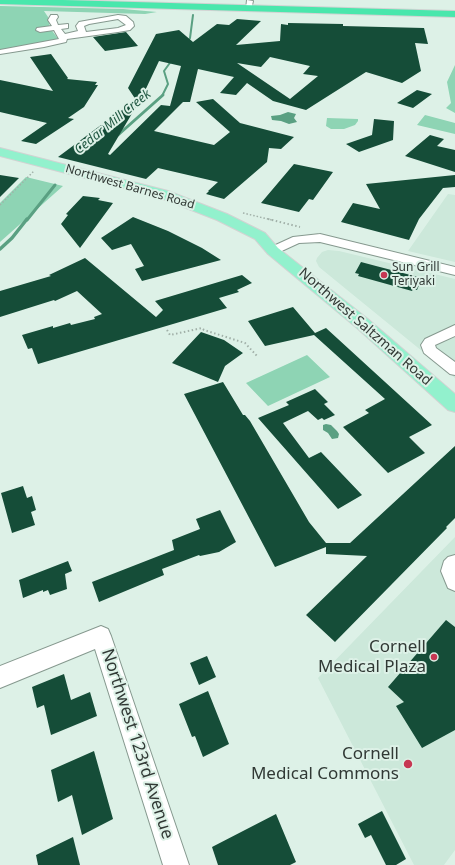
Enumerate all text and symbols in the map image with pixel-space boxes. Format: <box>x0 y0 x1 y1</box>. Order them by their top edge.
water label: Cedar Mill Creek <box>72 86 154 158</box>
street label: Northwest Barnes Road <box>64 162 196 212</box>
place label: Sun Grill Teriyaki <box>392 261 440 289</box>
street label: Northwest Saltzman Road <box>295 265 435 389</box>
marker: Sun Grill Teriyaki <box>379 270 389 280</box>
place label: Cornell Medical Plaza <box>318 637 426 677</box>
street label: Northwest 123rd Avenue <box>97 646 177 842</box>
marker: Cornell Medical Plaza <box>429 652 439 662</box>
place label: Cornell Medical Commons <box>251 744 399 784</box>
marker: Cornell Medical Commons <box>402 758 414 770</box>

